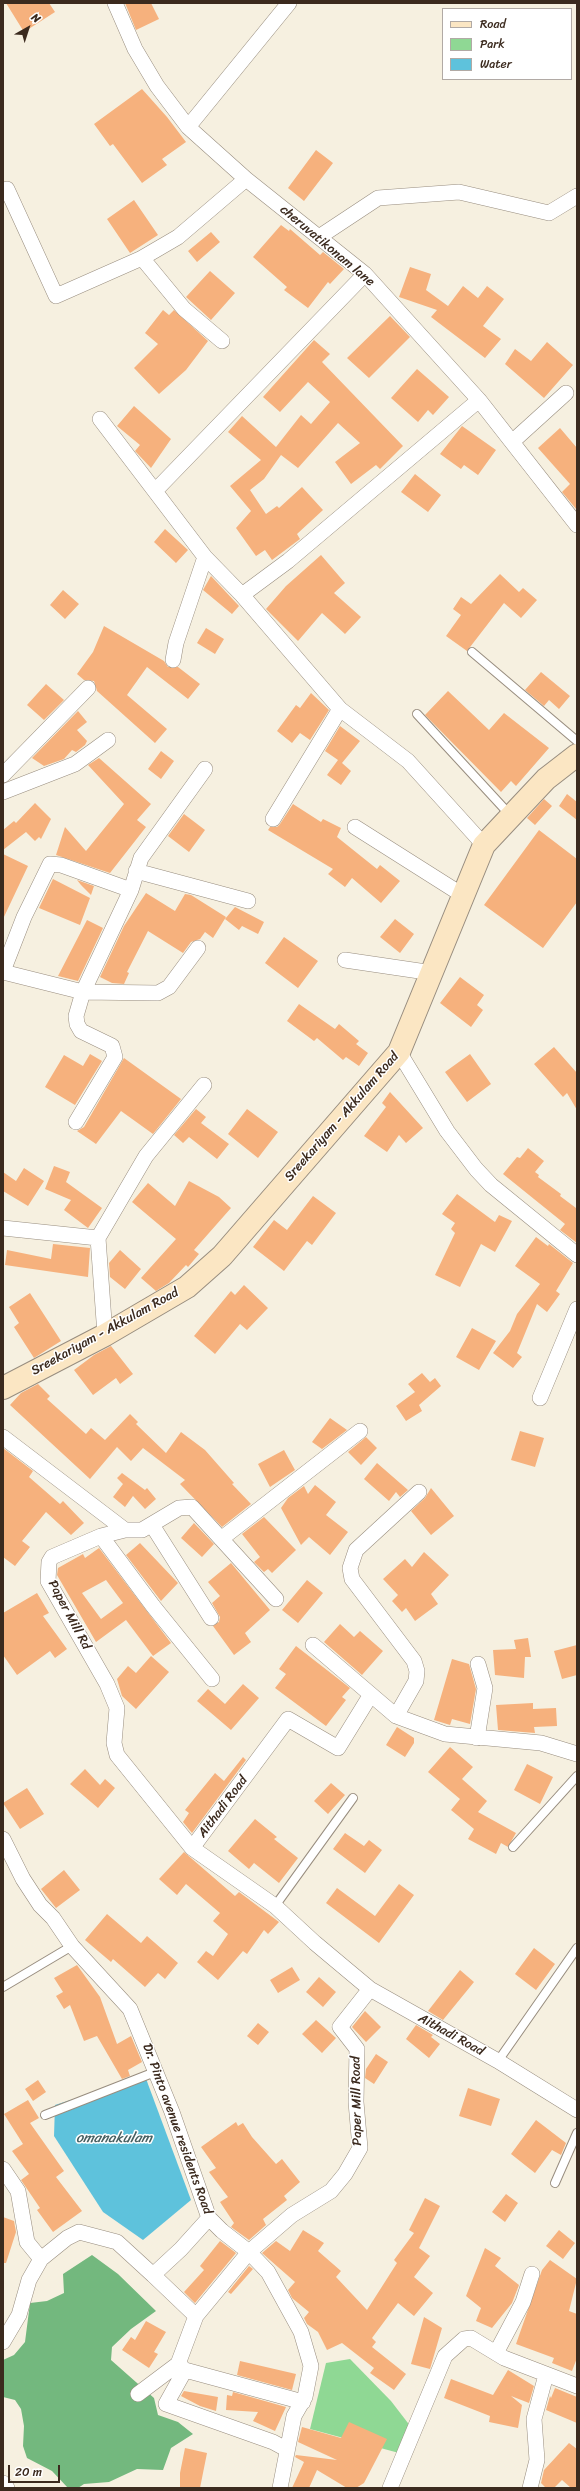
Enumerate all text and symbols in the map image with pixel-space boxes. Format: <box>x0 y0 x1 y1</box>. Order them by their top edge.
north arrow <box>8 8 48 48</box>
legend <box>442 8 572 80</box>
text: N <box>27 9 45 28</box>
text: Road <box>480 13 506 35</box>
text: Park <box>480 33 505 55</box>
text: Water <box>480 53 512 75</box>
street label: cheruvatikonam lane <box>277 202 377 290</box>
street label: Sreekariyam - Akkulam Road <box>282 1049 402 1185</box>
street label: Sreekariyam - Akkulam Road <box>29 1285 181 1379</box>
street label: Paper Mill Rd <box>44 1578 94 1652</box>
street label: Aithadi Road <box>195 1773 251 1841</box>
street label: Aithadi Road <box>415 2011 487 2059</box>
street label: Dr. Pinto avenue residents Road <box>139 2041 215 2217</box>
street label: Paper Mill Road <box>348 2056 366 2146</box>
water label: omanakulam <box>76 2130 152 2146</box>
scale bar <box>10 2457 62 2483</box>
text: 20 m <box>15 2461 42 2483</box>

